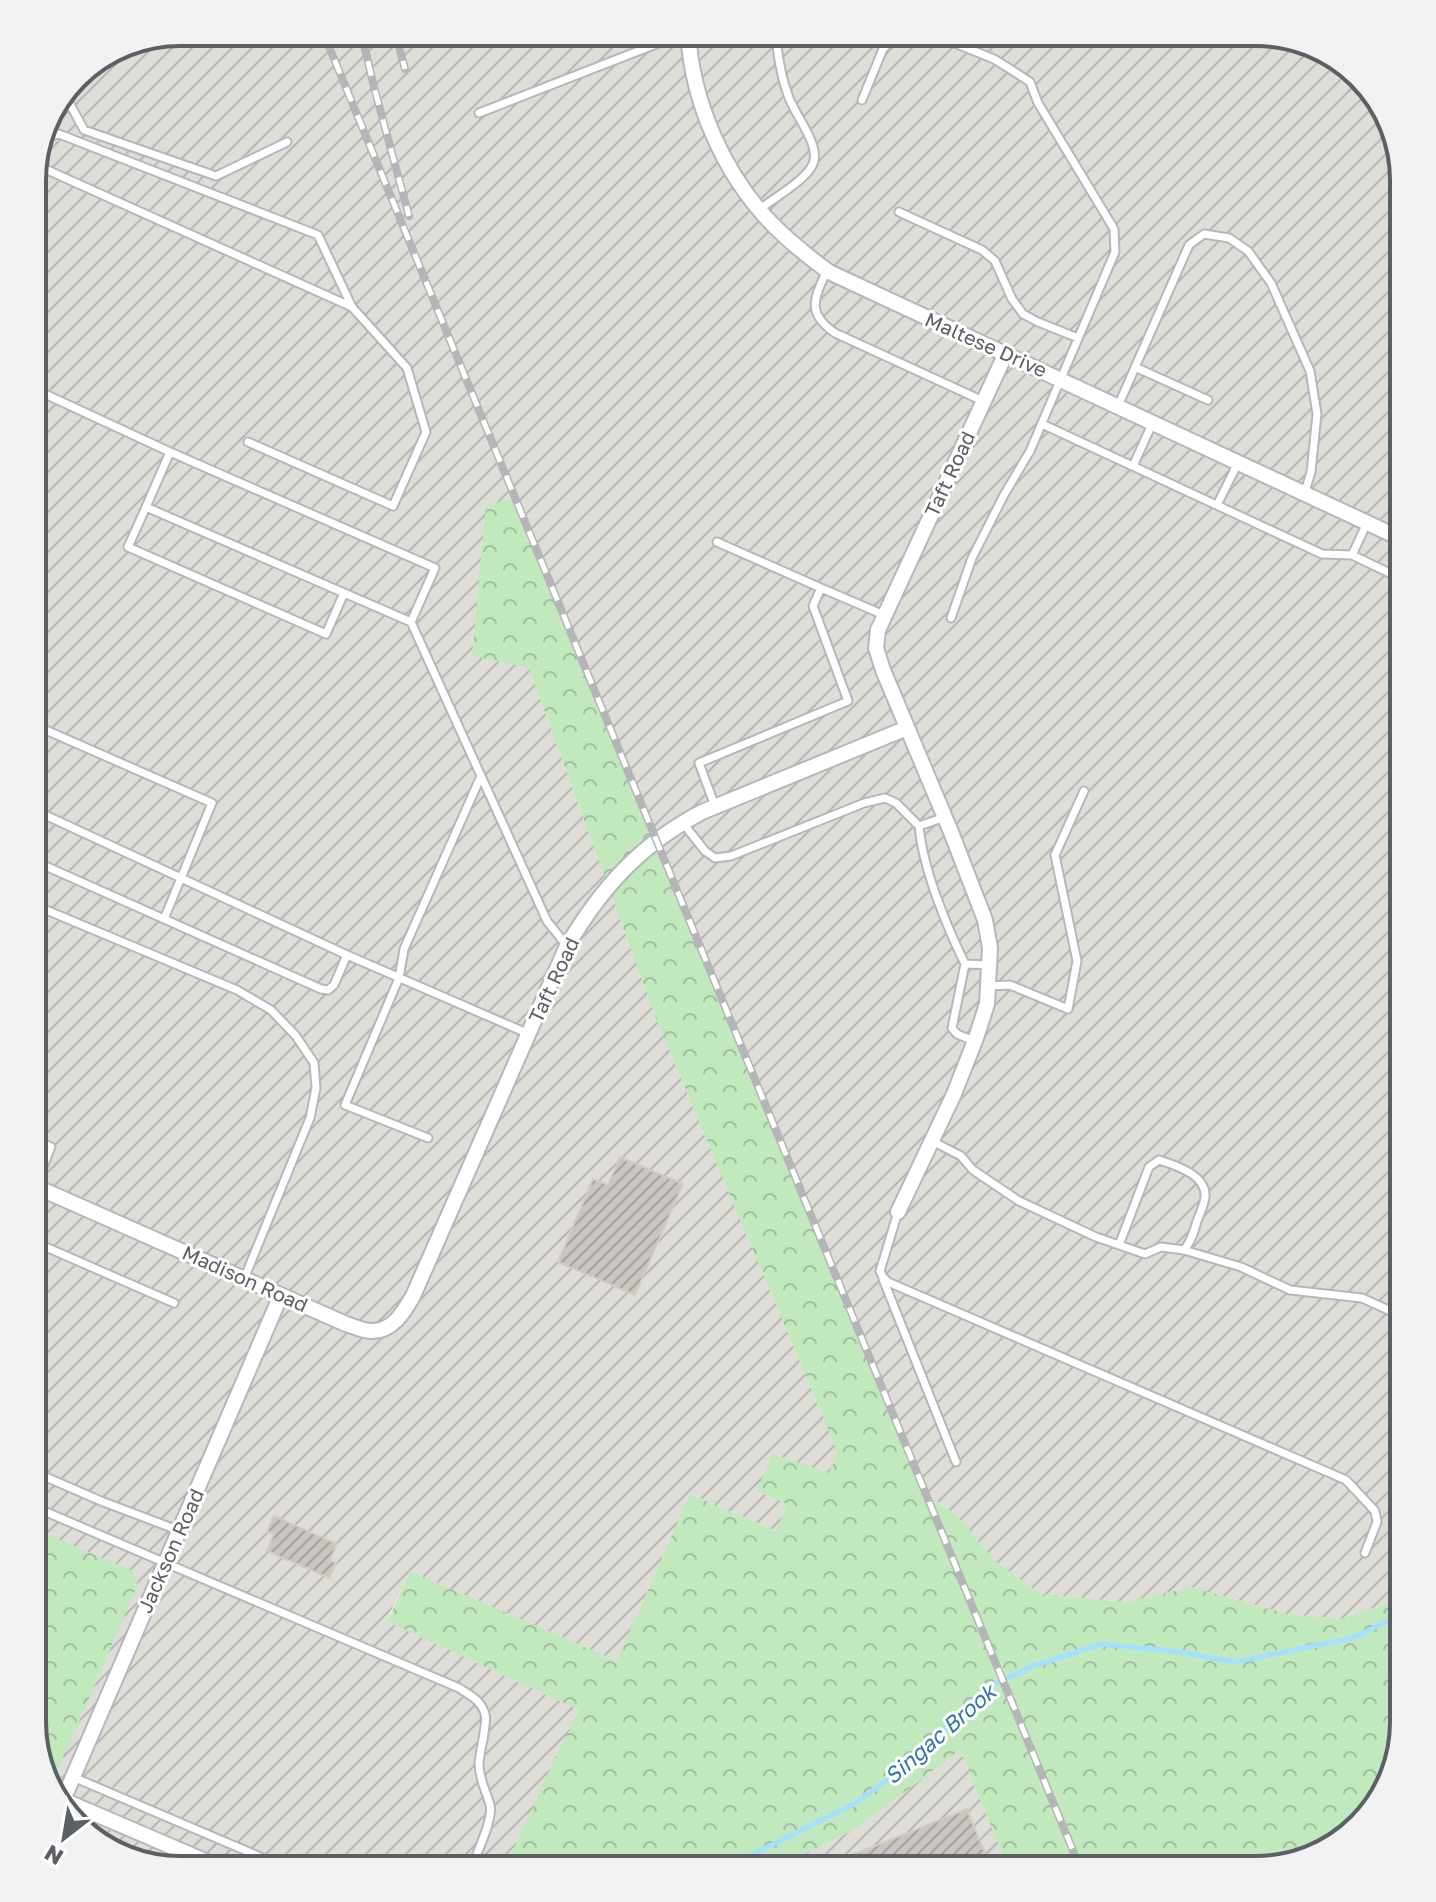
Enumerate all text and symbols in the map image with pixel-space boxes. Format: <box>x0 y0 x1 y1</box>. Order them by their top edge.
street label: Maltese Drive <box>922 307 1051 382</box>
street label: Taft Road <box>919 427 979 520</box>
street label: Taft Road <box>523 933 583 1026</box>
street label: Madison Road <box>179 1240 312 1317</box>
street label: Jackson Road <box>132 1485 208 1616</box>
water label: Singac Brook <box>878 1676 1003 1789</box>
north arrow <box>24 1798 104 1878</box>
text: N <box>39 1840 68 1871</box>

